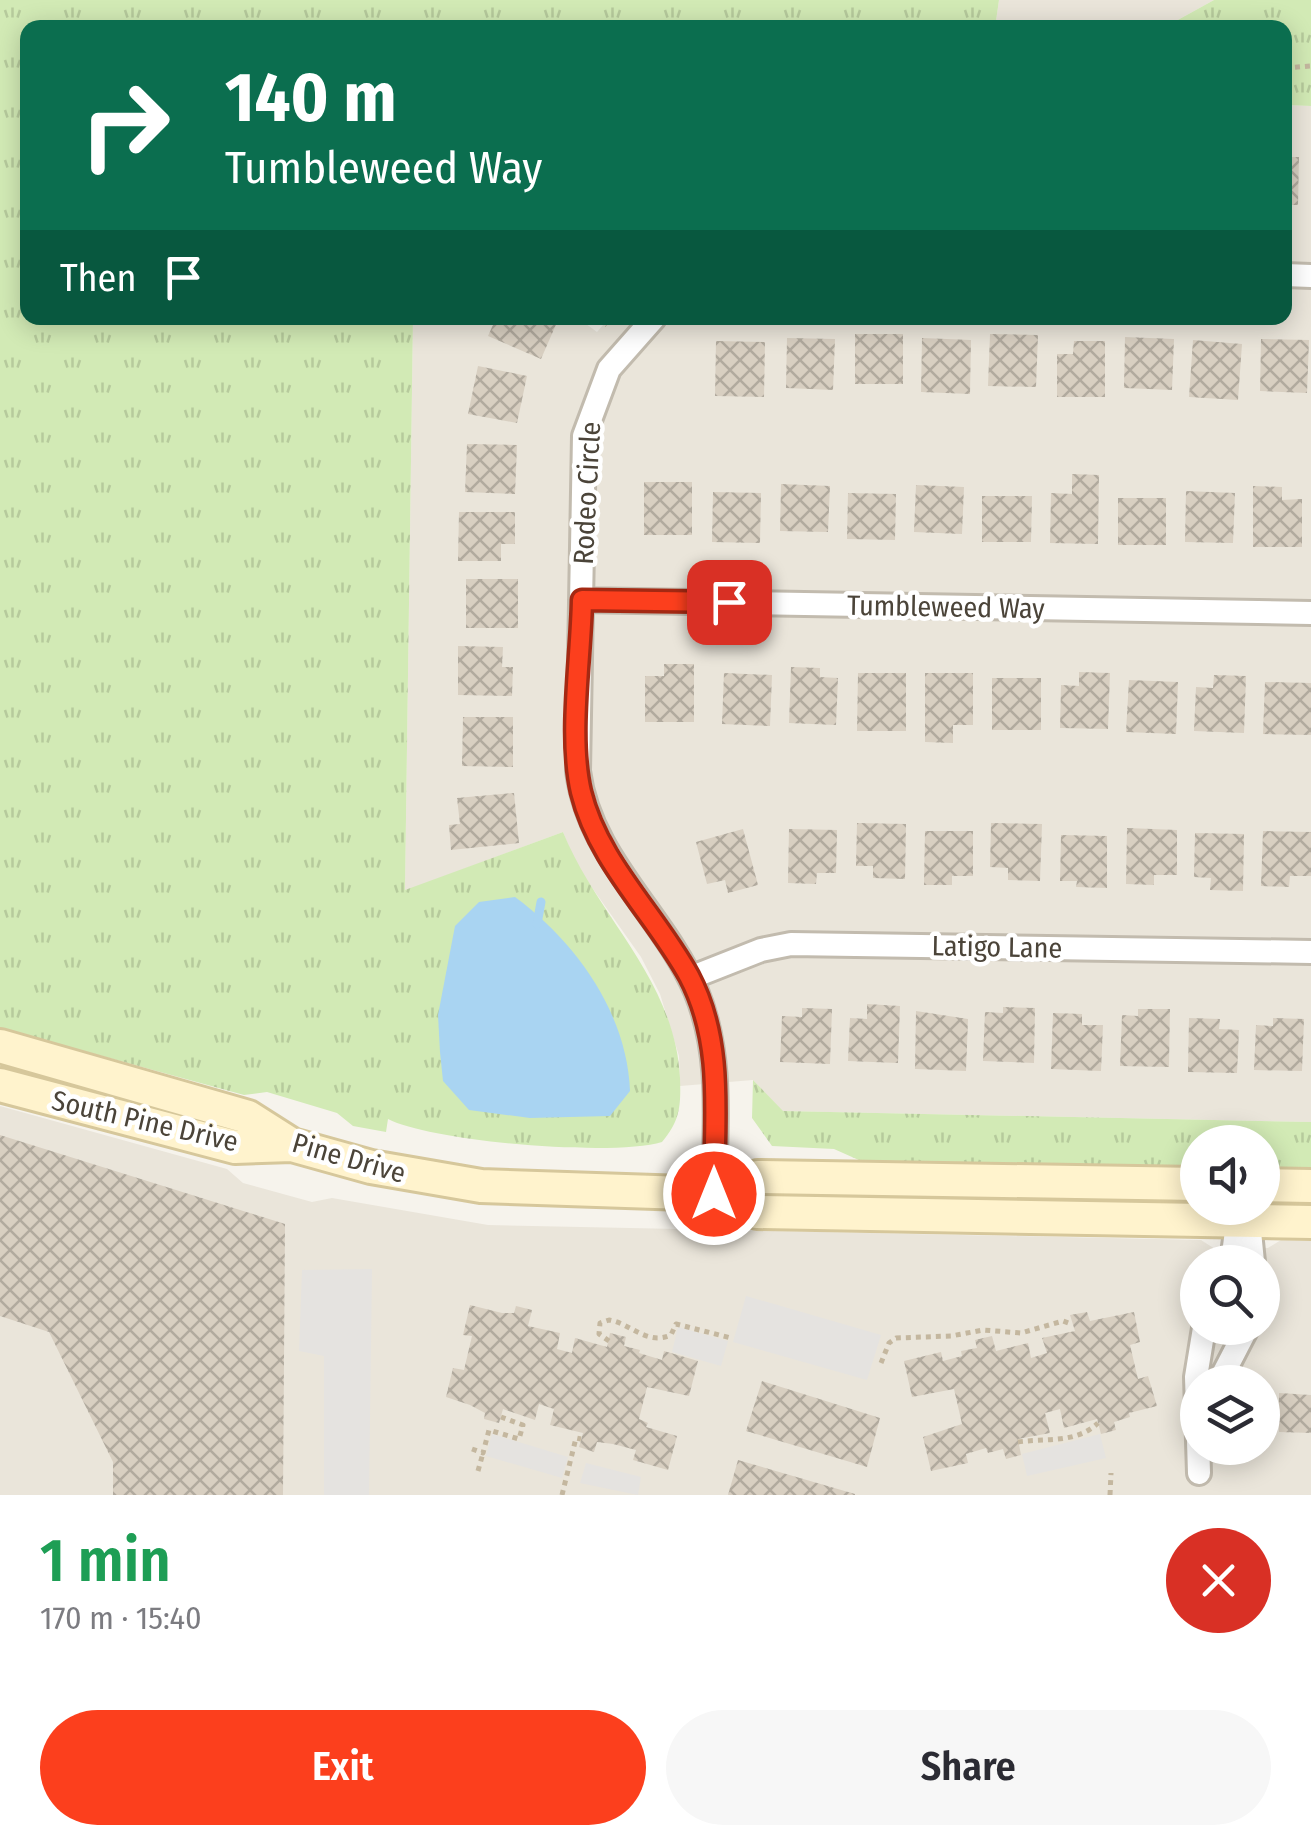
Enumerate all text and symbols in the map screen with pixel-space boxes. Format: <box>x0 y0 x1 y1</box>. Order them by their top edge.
text: 140 m <box>225 56 397 140</box>
icon: right <box>60 60 190 190</box>
text: Tumbleweed Way <box>225 141 542 195</box>
icon: arrive <box>156 250 211 305</box>
text: Then <box>60 255 136 301</box>
street label: Rodeo Circle <box>567 421 607 565</box>
pin <box>687 560 772 645</box>
icon: arrive <box>702 575 757 630</box>
street label: Tumbleweed Way <box>847 589 1046 625</box>
street label: Latigo Lane <box>931 929 1063 965</box>
street label: South Pine Drive <box>49 1084 241 1158</box>
map controls <box>1180 1125 1280 1465</box>
button: sound <box>1180 1125 1280 1225</box>
street label: Pine Drive <box>289 1126 409 1190</box>
position arrow <box>662 1142 766 1246</box>
button: search <box>1180 1245 1280 1345</box>
button: layers <box>1180 1365 1280 1465</box>
text: 1 min <box>40 1525 171 1597</box>
button: close <box>1166 1528 1271 1633</box>
text: 170 m · 15:40 <box>40 1599 202 1637</box>
button: Exit <box>40 1710 646 1825</box>
button: Share <box>666 1710 1271 1825</box>

